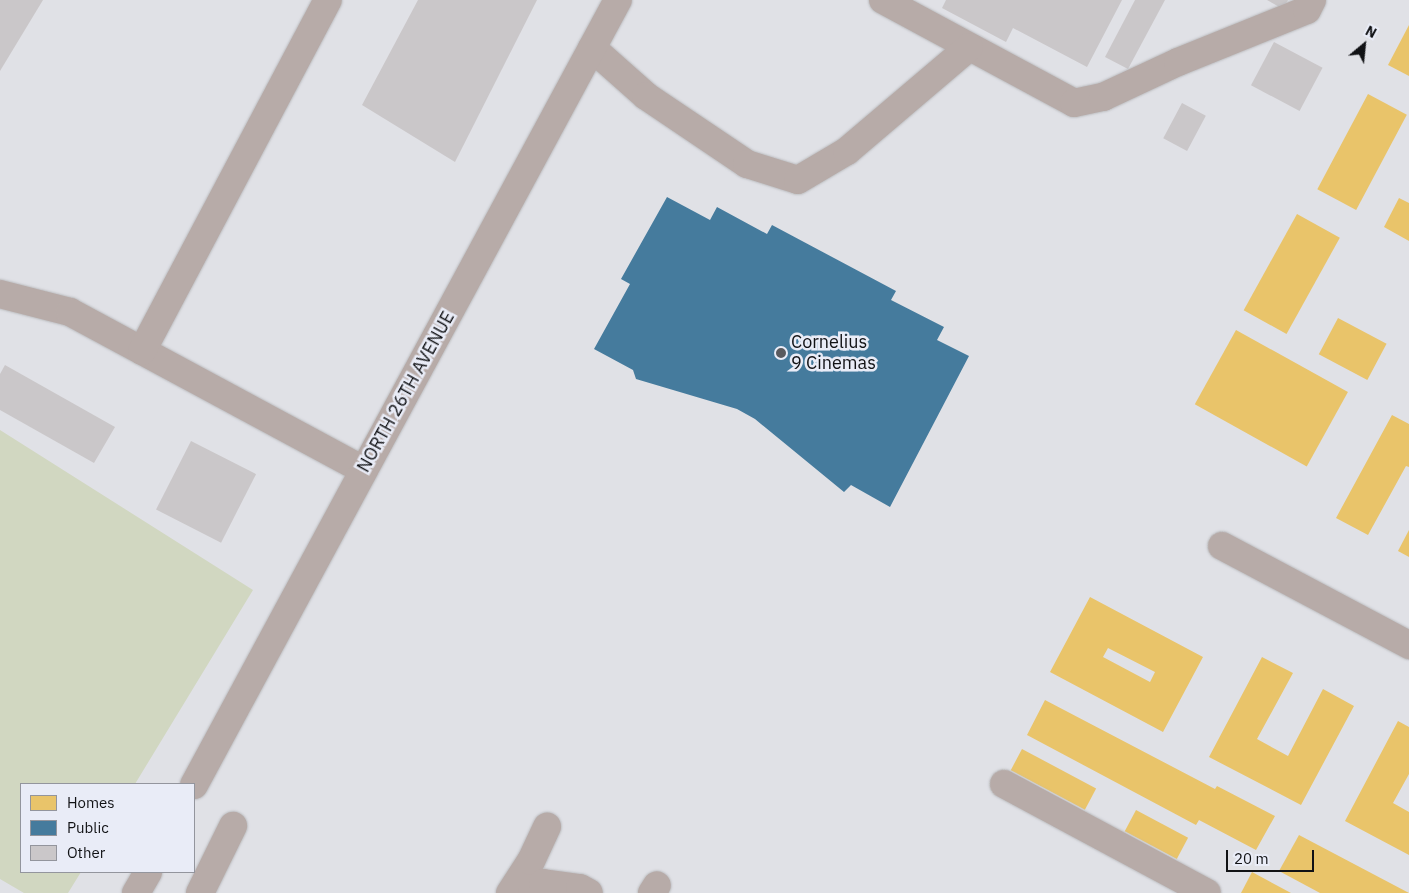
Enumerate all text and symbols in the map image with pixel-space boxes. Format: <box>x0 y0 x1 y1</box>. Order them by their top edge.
north arrow <box>1339 20 1389 70</box>
text: N <box>1362 21 1380 42</box>
street label: NORTH 26TH AVENUE <box>353 308 459 476</box>
place label: Cornelius 9 Cinemas <box>791 332 876 374</box>
marker: Cornelius 9 Cinemas <box>775 347 787 359</box>
legend <box>20 783 195 873</box>
text: Homes <box>67 793 115 812</box>
text: Public <box>67 818 109 837</box>
scale bar <box>1229 840 1316 872</box>
text: Other <box>67 843 105 862</box>
text: 20 m <box>1234 849 1269 868</box>

